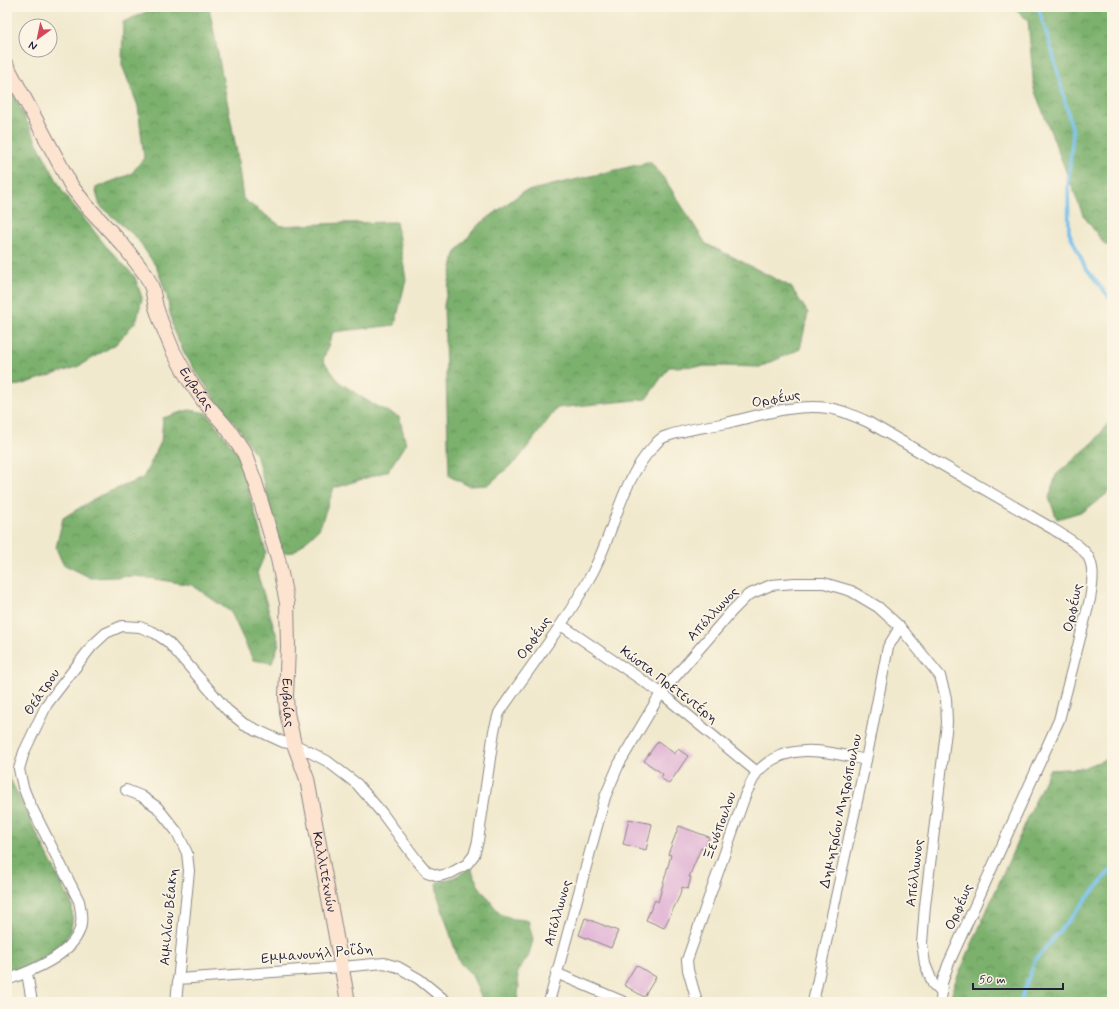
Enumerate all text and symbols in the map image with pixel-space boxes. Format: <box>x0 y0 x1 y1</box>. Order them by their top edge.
north arrow <box>18 18 58 58</box>
text: N <box>26 38 40 53</box>
street label: Ευβοίας <box>175 364 217 415</box>
street label: Ορφέως <box>750 385 802 412</box>
street label: Ορφέως <box>1058 582 1087 634</box>
street label: Απόλλωνος <box>683 583 743 645</box>
street label: Ορφέως <box>512 612 555 663</box>
street label: Κώστα Πρετεντέρη <box>616 641 722 728</box>
street label: Θεάτρου <box>20 665 64 719</box>
street label: Ευβοίας <box>277 678 299 729</box>
street label: Δημητρίου Μητρόπουλου <box>816 732 866 890</box>
street label: Ξενόπουλου <box>699 789 741 863</box>
street label: Καλλιτεχνών <box>308 830 340 914</box>
street label: Απόλλωνος <box>902 838 928 908</box>
street label: Αιμιλίου Βέακη <box>155 867 182 966</box>
street label: Απόλλωνος <box>540 878 576 948</box>
street label: Ορφέως <box>940 881 977 933</box>
street label: Εμμανουήλ Ροΐδη <box>260 940 374 968</box>
scale bar <box>973 965 1063 991</box>
text: 50 m <box>979 972 1006 988</box>

